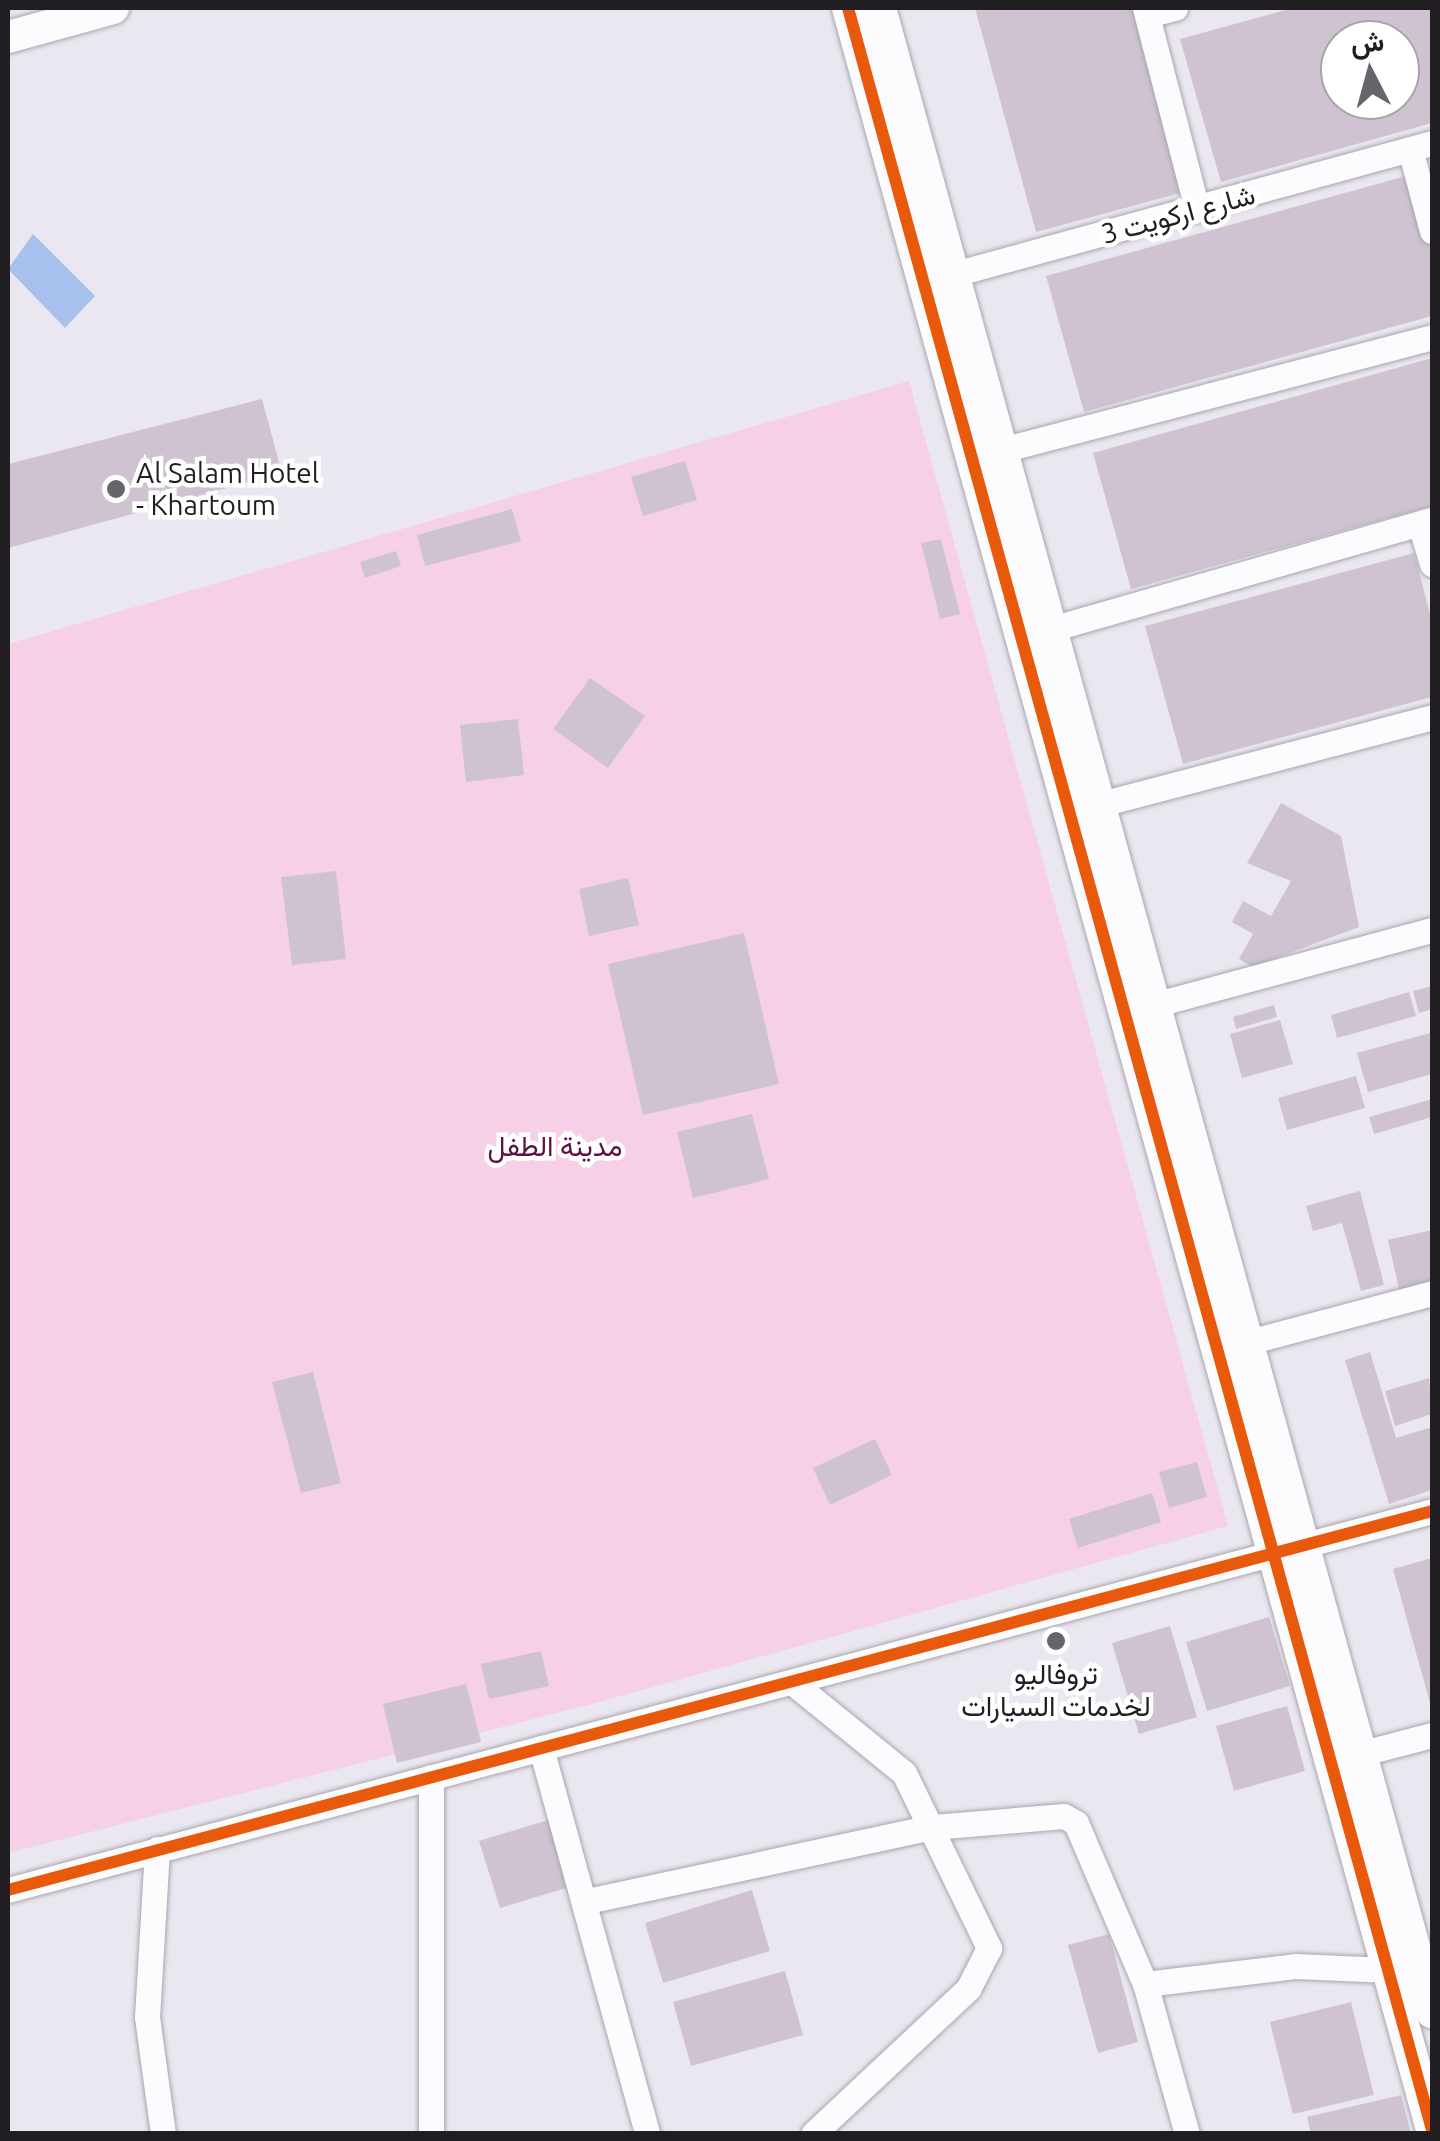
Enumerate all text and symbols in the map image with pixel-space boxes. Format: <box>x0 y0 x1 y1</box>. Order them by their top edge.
north arrow <box>1320 20 1420 120</box>
text: ش <box>1349 24 1385 59</box>
street label: شارع اركويت 3 <box>1097 177 1259 251</box>
place label: Al Salam Hotel - Khartoum <box>136 456 319 522</box>
marker: Al Salam Hotel - Khartoum <box>105 478 127 500</box>
park label: مدينة الطفل <box>487 1129 623 1163</box>
marker: تروفاليو لخدمات السيارات <box>1045 1630 1067 1652</box>
place label: تروفاليو لخدمات السيارات <box>961 1657 1151 1723</box>

